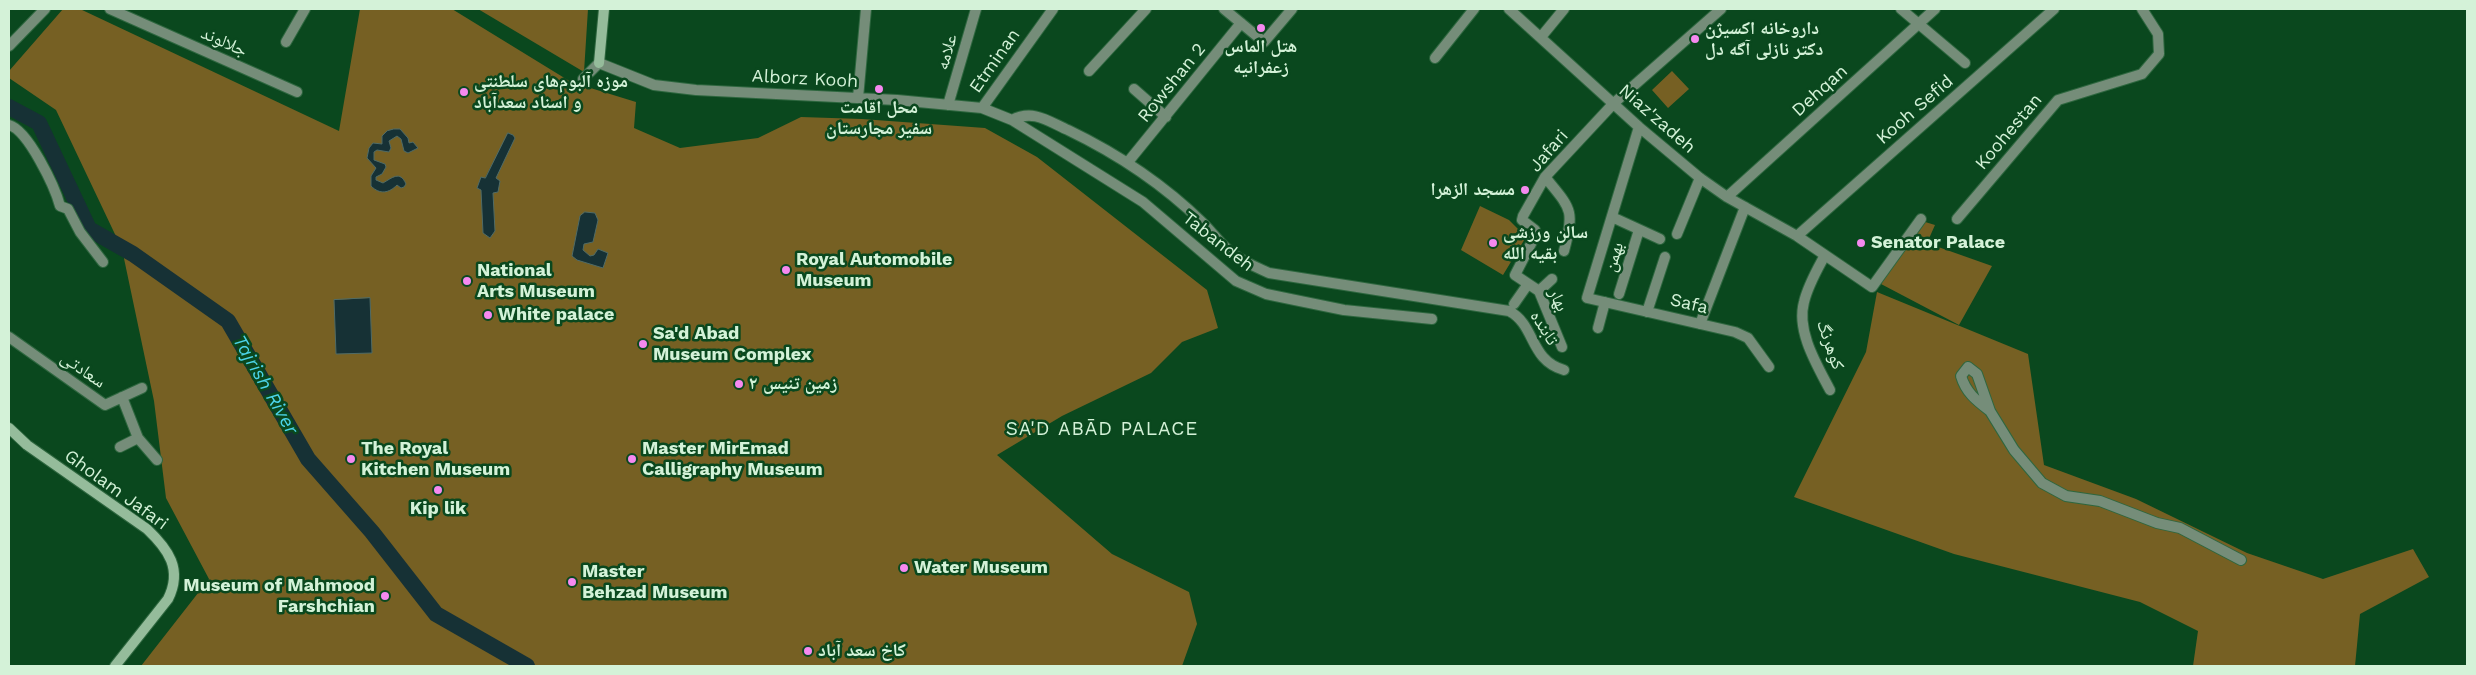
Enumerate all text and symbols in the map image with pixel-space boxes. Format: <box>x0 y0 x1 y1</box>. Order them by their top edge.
place label: داروخانه اکسیژن دکتر نازلی آگه دل <box>1705 18 1823 60</box>
street label: جلالوند <box>198 22 250 62</box>
marker: هتل الماس زعفرانیه <box>1255 22 1267 34</box>
street label: Etminan <box>965 25 1025 97</box>
street label: علامه <box>932 32 962 72</box>
marker: داروخانه اکسیژن دکتر نازلی آگه دل <box>1689 33 1701 45</box>
place label: هتل الماس زعفرانیه <box>1225 36 1297 78</box>
street label: Rowshan 2 <box>1134 39 1210 127</box>
street label: Dehqan <box>1788 61 1852 121</box>
street label: Alborz Kooh <box>751 65 859 93</box>
place label: موزه آلبوم‌های سلطنتی و اسناد سعدآباد <box>474 71 628 114</box>
street label: Kooh Sefid <box>1872 71 1958 149</box>
street label: Niaz'zadeh <box>1614 80 1700 158</box>
marker: محل اقامت سفیر مجارستان <box>873 83 885 95</box>
marker: موزه آلبوم‌های سلطنتی و اسناد سعدآباد <box>458 86 470 98</box>
street label: Koohestan <box>1971 90 2047 174</box>
place label: محل اقامت سفیر مجارستان <box>826 97 932 140</box>
street label: Jafari <box>1525 125 1573 177</box>
place label: مسجد الزهرا <box>1431 179 1515 201</box>
marker: مسجد الزهرا <box>1519 184 1531 196</box>
street label: Tabandeh <box>1178 207 1258 277</box>
place label: سالن ورزشی بقیه الله <box>1503 222 1588 264</box>
place label: Senator Palace <box>1871 232 2005 254</box>
marker: سالن ورزشی بقیه الله <box>1487 237 1499 249</box>
marker: Senator Palace <box>1855 237 1867 249</box>
street label: بهمن <box>1599 240 1629 274</box>
place label: Royal Automobile Museum <box>796 249 952 292</box>
place label: National Arts Museum <box>477 260 595 302</box>
marker: Royal Automobile Museum <box>780 264 792 276</box>
marker: National Arts Museum <box>461 275 473 287</box>
street label: بهار <box>1543 285 1573 315</box>
street label: Safa <box>1668 289 1710 319</box>
place label: White palace <box>498 304 614 326</box>
street label: تابنده <box>1525 307 1563 349</box>
marker: White palace <box>482 309 494 321</box>
street label: کوهرنگ <box>1811 317 1849 373</box>
place label: Sa'd Abad Museum Complex <box>653 323 811 366</box>
water label: Tajrish River <box>227 331 303 439</box>
marker: Sa'd Abad Museum Complex <box>637 338 649 350</box>
street label: سعادتی <box>56 347 110 393</box>
place label: زمین تنیس ۲ <box>749 373 837 395</box>
marker: زمین تنیس ۲ <box>733 378 745 390</box>
district label: SA'D ABĀD PALACE <box>1004 418 1200 440</box>
place label: The Royal Kitchen Museum <box>361 438 510 480</box>
place label: Master MirEmad Calligraphy Museum <box>642 438 823 480</box>
street label: Gholam Jafari <box>60 445 172 535</box>
marker: The Royal Kitchen Museum <box>345 453 357 465</box>
marker: Master MirEmad Calligraphy Museum <box>626 453 638 465</box>
marker: Kip lik <box>432 484 444 496</box>
place label: Kip lik <box>410 498 466 520</box>
place label: Water Museum <box>914 557 1048 579</box>
place label: Master Behzad Museum <box>582 561 727 604</box>
marker: Water Museum <box>898 562 910 574</box>
place label: Museum of Mahmood Farshchian <box>183 575 375 618</box>
marker: Master Behzad Museum <box>566 576 578 588</box>
marker: Museum of Mahmood Farshchian <box>379 590 391 602</box>
place label: کاخ سعد آباد <box>818 640 906 662</box>
marker: کاخ سعد آباد <box>802 645 814 657</box>

